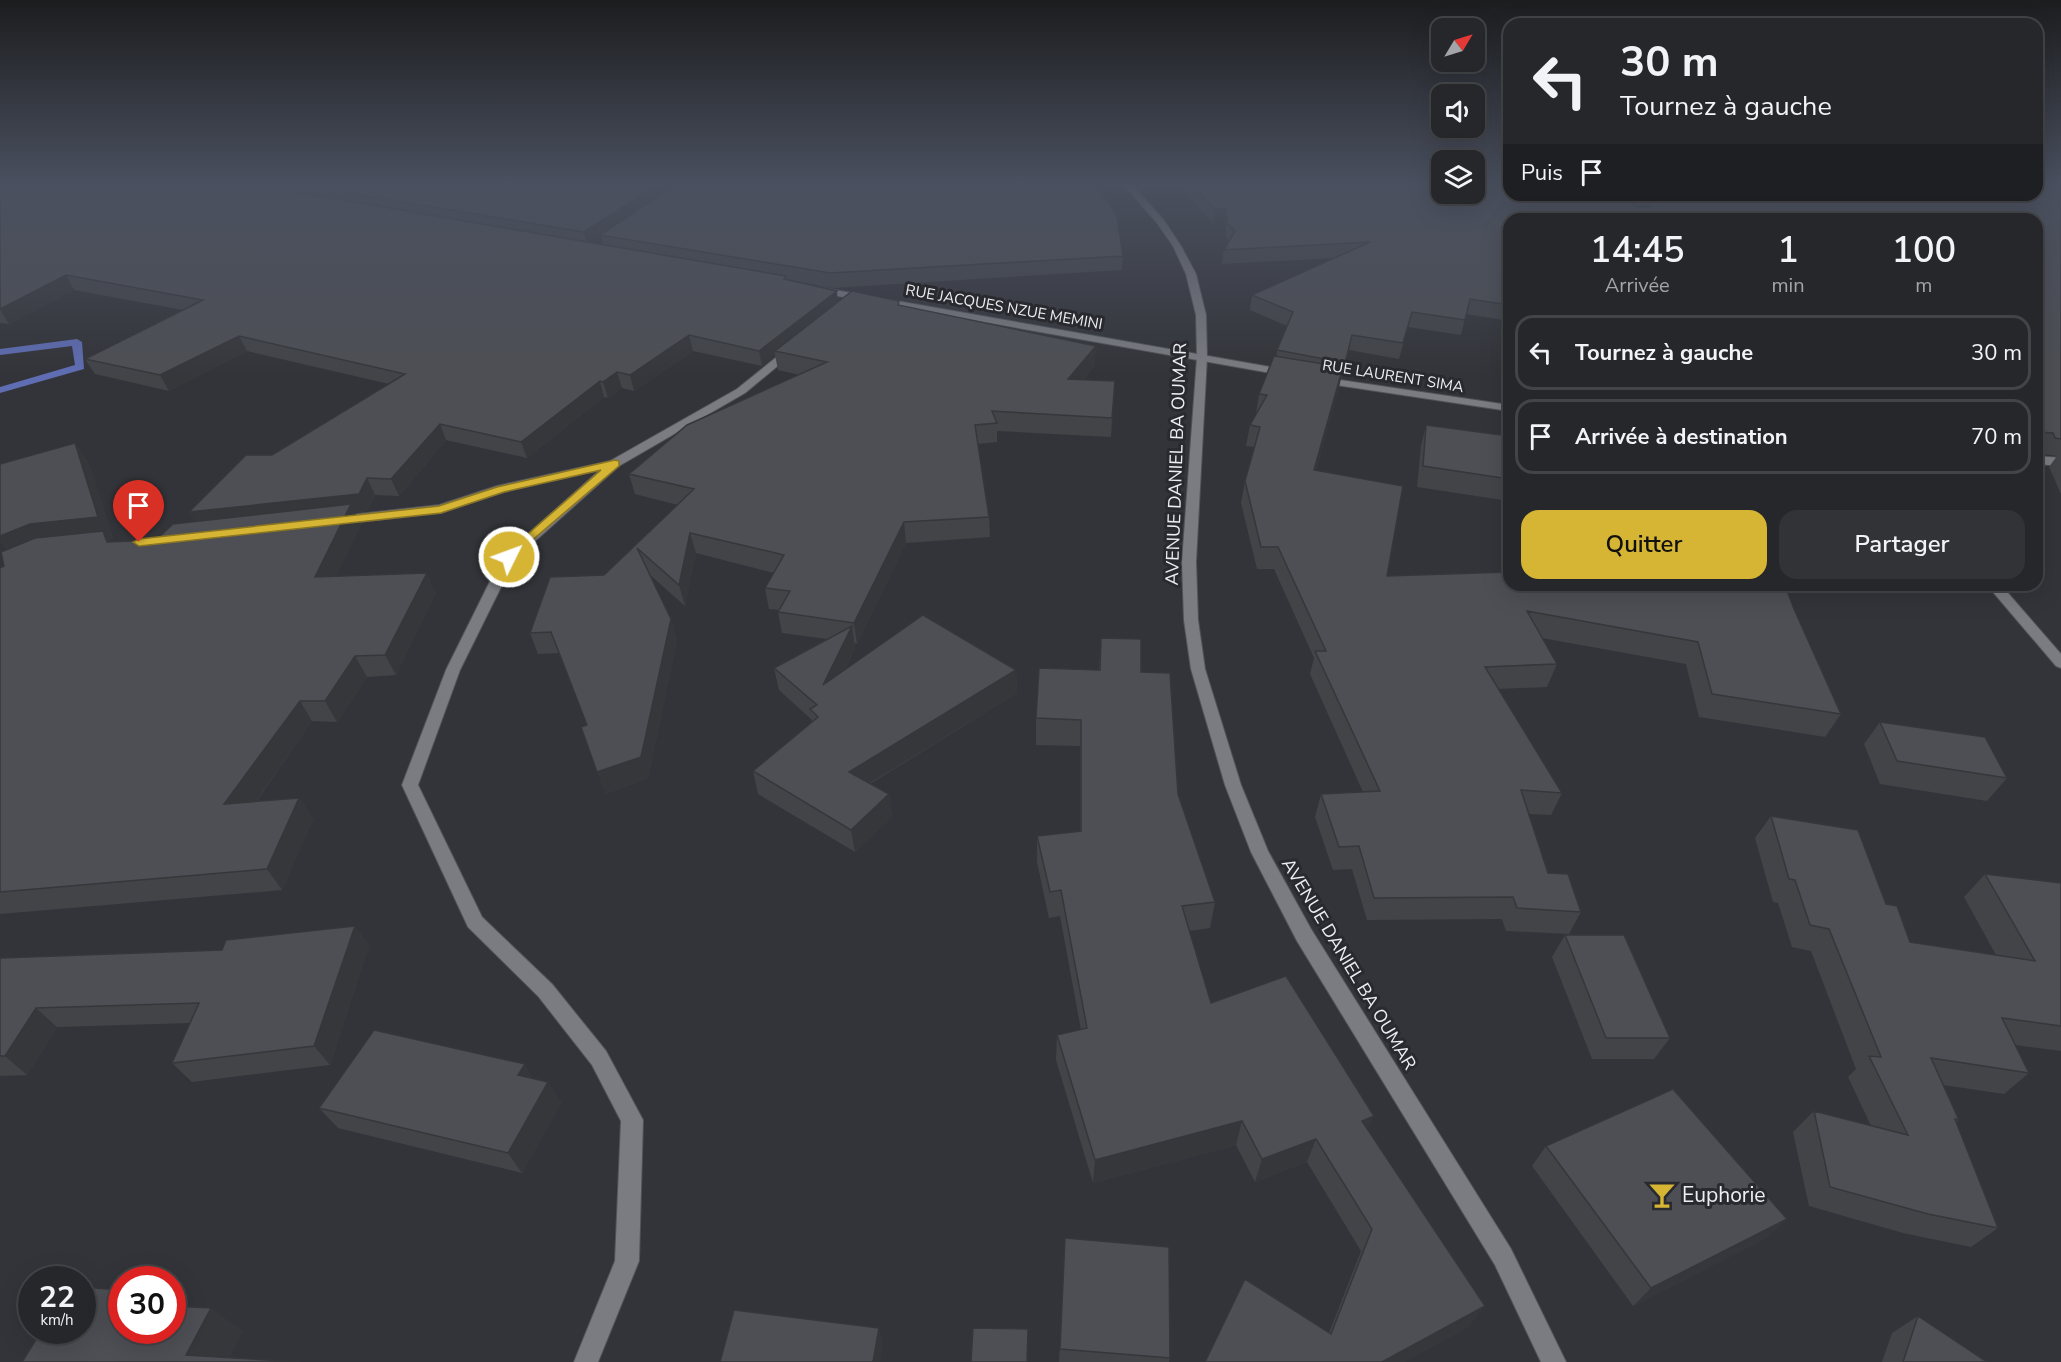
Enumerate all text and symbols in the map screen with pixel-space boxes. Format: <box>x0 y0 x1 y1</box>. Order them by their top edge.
north arrow <box>1431 18 1485 72</box>
map controls <box>1431 18 1485 204</box>
text: 30 m <box>1620 34 1719 91</box>
icon: left <box>1521 42 1599 120</box>
button: sound <box>1431 84 1485 138</box>
text: Tournez à gauche <box>1620 88 1832 125</box>
button: layers <box>1431 150 1485 204</box>
icon: arrive <box>1575 156 1608 189</box>
text: Puis <box>1521 158 1563 188</box>
text: 14:45 <box>1590 226 1685 275</box>
text: 1 <box>1777 226 1799 275</box>
text: 100 <box>1891 226 1956 275</box>
text: Arrivée <box>1605 272 1670 299</box>
text: min <box>1772 272 1805 299</box>
text: m <box>1915 272 1932 299</box>
street label: RUE JACQUES NZUE MEMINI <box>904 280 1104 334</box>
icon: left <box>1524 336 1557 369</box>
text: Tournez à gauche <box>1575 338 1753 368</box>
text: 30 m <box>1971 338 2022 368</box>
street label: AVENUE DANIEL BA OUMAR <box>1160 342 1192 586</box>
street label: RUE LAURENT SIMA <box>1321 355 1465 397</box>
icon: arrive <box>1524 420 1557 453</box>
text: Arrivée à destination <box>1575 422 1788 452</box>
text: 70 m <box>1971 422 2022 452</box>
pin <box>113 480 164 542</box>
icon: arrive <box>122 489 155 522</box>
button: Quitter <box>1521 510 1767 579</box>
button: Partager <box>1779 510 2025 579</box>
position arrow <box>477 525 541 589</box>
street label: AVENUE DANIEL BA OUMAR <box>1276 854 1422 1074</box>
bar icon: Euphorie <box>1647 1180 1677 1210</box>
place label: Euphorie <box>1682 1181 1765 1209</box>
speed limit sign: 30 <box>108 1266 186 1344</box>
text: 22 <box>39 1277 75 1318</box>
text: km/h <box>40 1310 74 1330</box>

